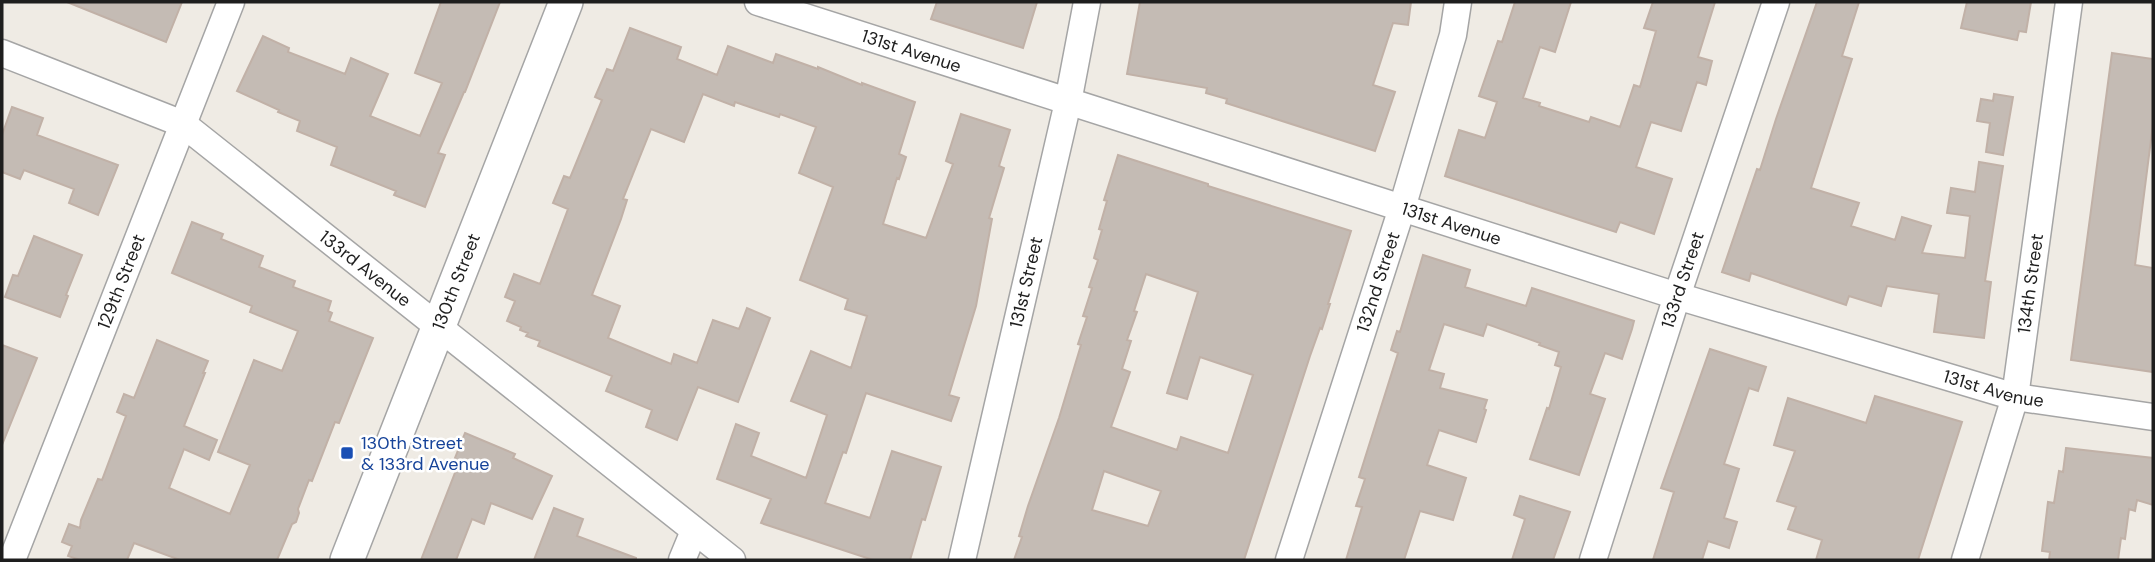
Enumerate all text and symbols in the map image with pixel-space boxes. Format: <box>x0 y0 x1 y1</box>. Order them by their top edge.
street label: 131st Avenue <box>858 24 964 78</box>
street label: 131st Avenue <box>1399 197 1504 251</box>
street label: 133rd Avenue <box>314 225 416 312</box>
street label: 132nd Street <box>1351 229 1406 335</box>
street label: 133rd Street <box>1655 229 1710 331</box>
street label: 130th Street <box>426 230 486 333</box>
street label: 129th Street <box>92 231 151 333</box>
street label: 134th Street <box>2012 232 2049 335</box>
street label: 131st Street <box>1004 234 1048 330</box>
street label: 131st Avenue <box>1940 364 2045 413</box>
place label: 130th Street & 133rd Avenue <box>361 431 489 476</box>
marker: 130th Street & 133rd Avenue <box>339 445 355 461</box>

